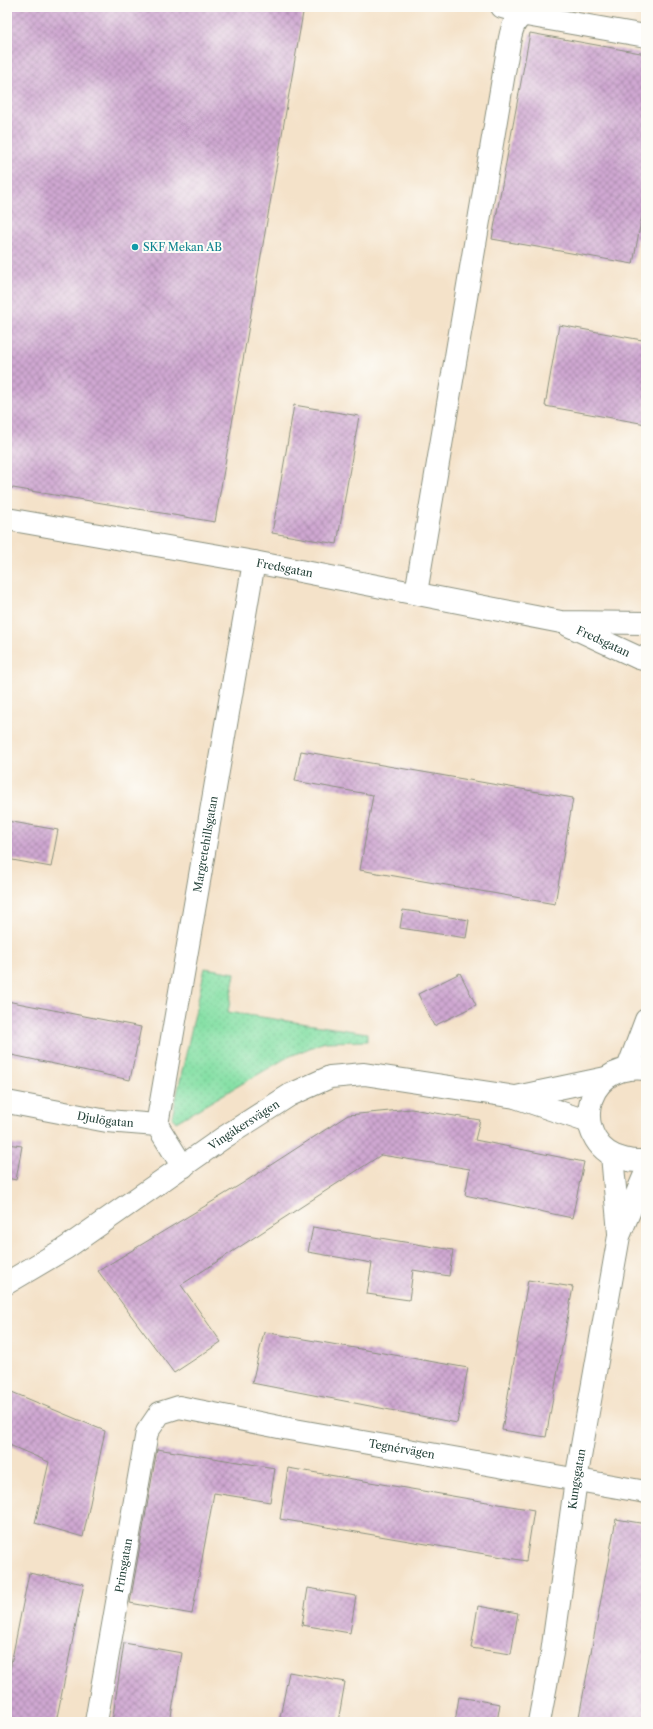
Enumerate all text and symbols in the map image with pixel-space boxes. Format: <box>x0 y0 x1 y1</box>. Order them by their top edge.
place label: SKF Mekan AB <box>143 240 222 254</box>
marker: SKF Mekan AB <box>130 242 140 252</box>
street label: Fredsgatan <box>255 556 314 580</box>
street label: Fredsgatan <box>574 623 632 660</box>
street label: Margretehillsgatan <box>190 795 221 893</box>
street label: Vingåkersvägen <box>205 1097 282 1154</box>
street label: Djulögatan <box>76 1108 134 1130</box>
street label: Tegnérvägen <box>367 1436 436 1462</box>
street label: Kungsgatan <box>565 1448 588 1510</box>
street label: Prinsgatan <box>112 1537 135 1594</box>

